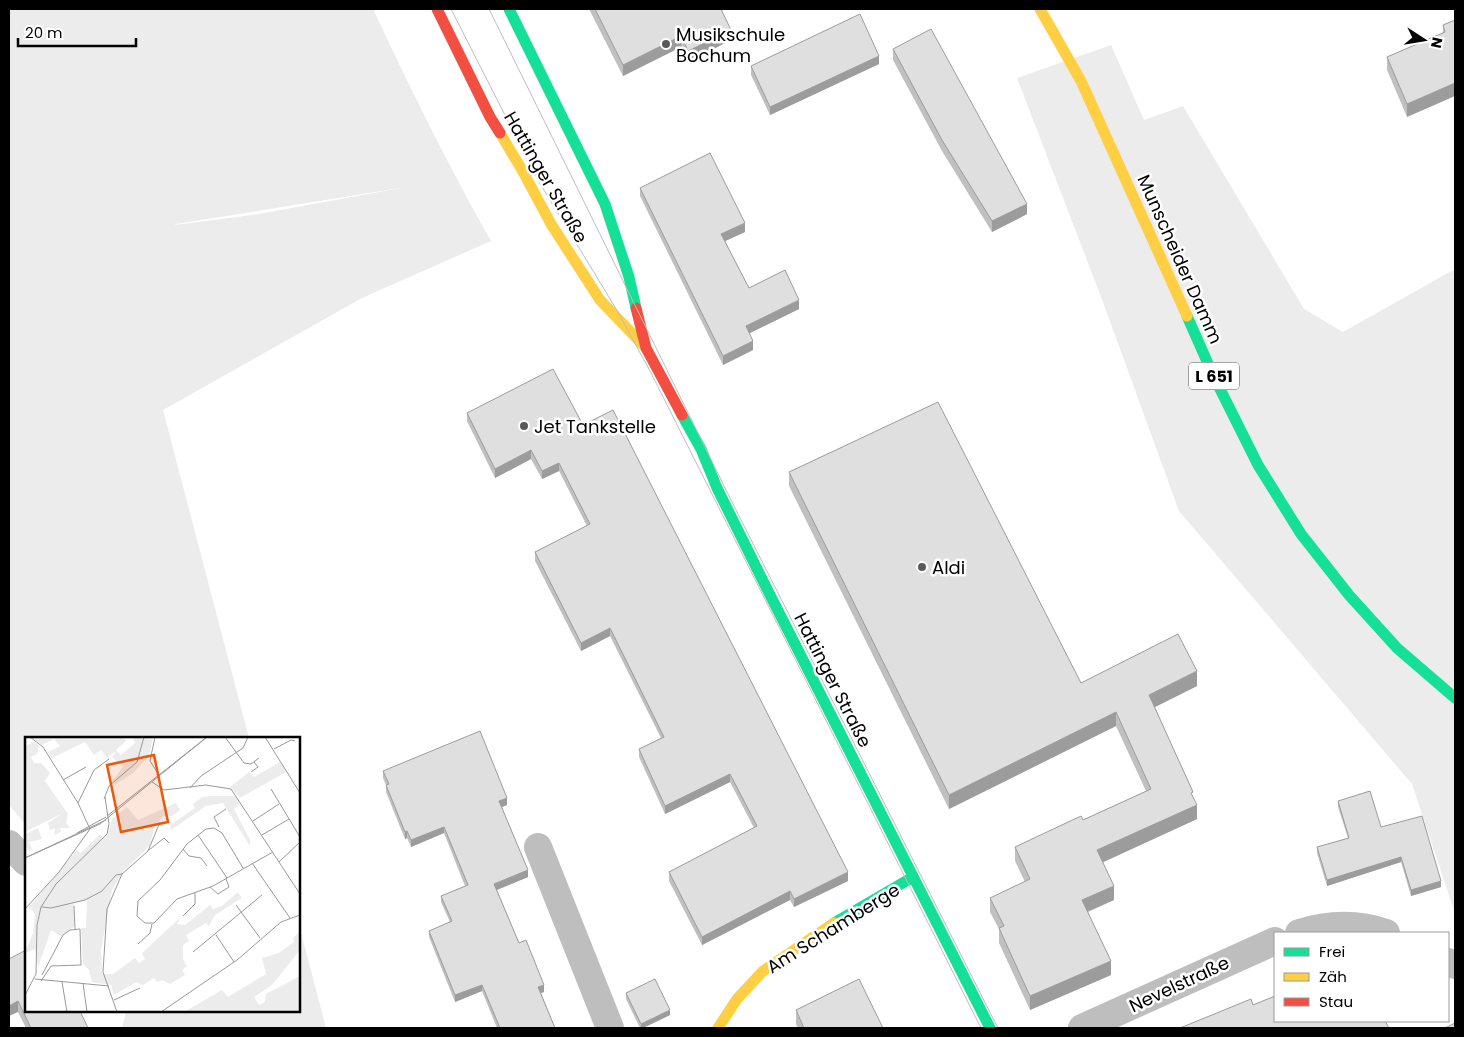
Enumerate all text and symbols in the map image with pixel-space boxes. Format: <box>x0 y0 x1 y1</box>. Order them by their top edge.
scale bar <box>18 15 135 47</box>
north arrow <box>1399 15 1449 65</box>
text: 20 m <box>25 22 63 43</box>
place label: Musikschule Bochum <box>676 22 785 68</box>
text: N <box>1426 35 1448 50</box>
marker: Musikschule Bochum <box>660 38 672 50</box>
street label: Hattinger Straße <box>498 107 594 247</box>
street label: Munscheider Damm <box>1131 170 1229 348</box>
road number: L 651 <box>1189 362 1239 390</box>
place label: Jet Tankstelle <box>534 414 656 439</box>
marker: Jet Tankstelle <box>518 420 530 432</box>
place label: Aldi <box>932 555 965 580</box>
marker: Aldi <box>916 561 928 573</box>
street label: Hattinger Straße <box>788 608 878 752</box>
inset map <box>25 737 300 1012</box>
street label: Am Schamberge <box>762 877 904 979</box>
legend <box>1274 932 1449 1022</box>
text: Frei <box>1319 941 1345 962</box>
street label: Nevelstraße <box>1125 950 1233 1018</box>
text: Zäh <box>1319 966 1347 987</box>
text: Stau <box>1319 991 1353 1012</box>

